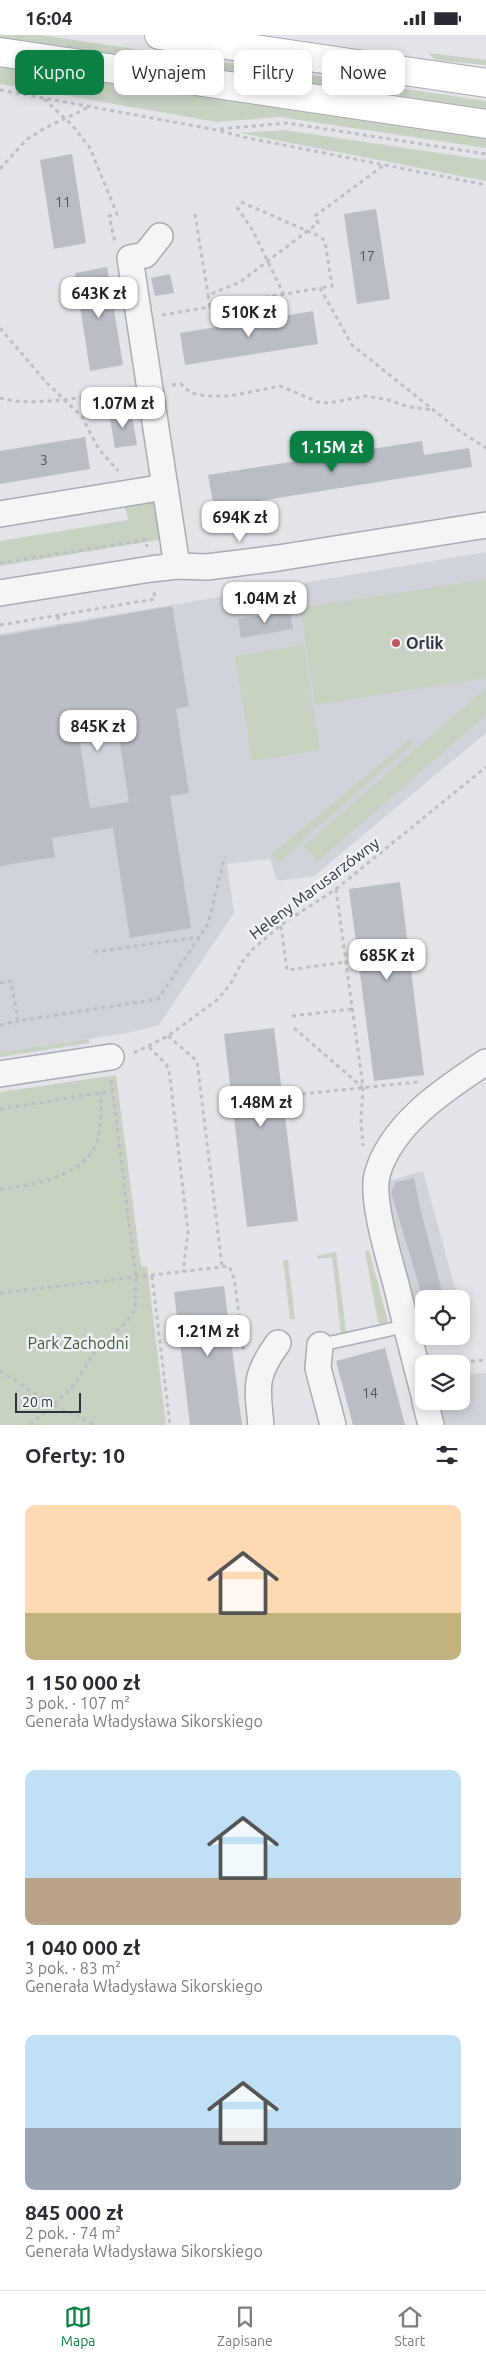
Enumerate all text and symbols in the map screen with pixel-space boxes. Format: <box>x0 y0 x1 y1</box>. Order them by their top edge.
text: 16:04 <box>25 7 73 29</box>
chip: Kupno <box>15 50 104 95</box>
chip: Wynajem <box>114 50 224 95</box>
chip: Filtry <box>234 50 312 95</box>
chip: Nowe <box>322 50 405 95</box>
house number: 11 <box>55 194 71 210</box>
house number: 17 <box>359 248 375 264</box>
pin: 643K zł <box>53 277 145 319</box>
text: 643K zł <box>72 284 126 302</box>
pin: 510K zł <box>203 295 295 338</box>
text: 510K zł <box>222 303 276 321</box>
pin: 1.07M zł <box>71 387 175 429</box>
text: 1.07M zł <box>92 394 154 412</box>
pin: 1.15M zł <box>280 431 384 473</box>
text: 1.15M zł <box>301 438 363 456</box>
house number: 3 <box>40 452 48 468</box>
pin: 694K zł <box>194 501 286 543</box>
text: 694K zł <box>213 508 267 526</box>
pin: 1.04M zł <box>213 581 317 624</box>
text: 1.04M zł <box>234 589 296 607</box>
place label: Orlik <box>406 634 443 652</box>
marker: Orlik <box>390 637 402 649</box>
pin: 845K zł <box>52 709 144 752</box>
text: 845K zł <box>71 717 125 735</box>
street label: Heleny Marusarzówny <box>246 833 383 943</box>
pin: 685K zł <box>341 939 433 981</box>
text: 685K zł <box>360 946 414 964</box>
pin: 1.48M zł <box>209 1085 313 1128</box>
text: 1.48M zł <box>230 1093 292 1111</box>
map controls <box>415 1290 470 1410</box>
button: locate <box>415 1290 470 1345</box>
pin: 1.21M zł <box>156 1315 260 1357</box>
text: 1.21M zł <box>177 1322 239 1340</box>
park label: Park Zachodni <box>27 1334 129 1352</box>
button: layers <box>415 1355 470 1410</box>
house number: 14 <box>362 1385 378 1401</box>
scale bar <box>15 1390 81 1413</box>
text: 20 m <box>22 1394 53 1410</box>
icon: filters <box>433 1441 461 1469</box>
text: Oferty: 10 <box>25 1443 125 1467</box>
icon: home <box>198 1538 288 1628</box>
text: 1 150 000 zł <box>25 1670 140 1694</box>
text: 3 pok. · 107 m² <box>25 1694 130 1712</box>
text: Generała Władysława Sikorskiego <box>25 1712 263 1730</box>
icon: home <box>198 1803 288 1893</box>
text: 1 040 000 zł <box>25 1935 140 1959</box>
text: 3 pok. · 83 m² <box>25 1959 121 1977</box>
text: Generała Władysława Sikorskiego <box>25 1977 263 1995</box>
icon: home <box>198 2068 288 2158</box>
text: 845 000 zł <box>25 2200 123 2224</box>
text: 2 pok. · 74 m² <box>25 2224 121 2242</box>
text: Generała Władysława Sikorskiego <box>25 2242 263 2260</box>
tab: Mapa <box>61 2303 96 2349</box>
tab: Zapisane <box>217 2303 273 2349</box>
tab: Start <box>394 2303 425 2349</box>

